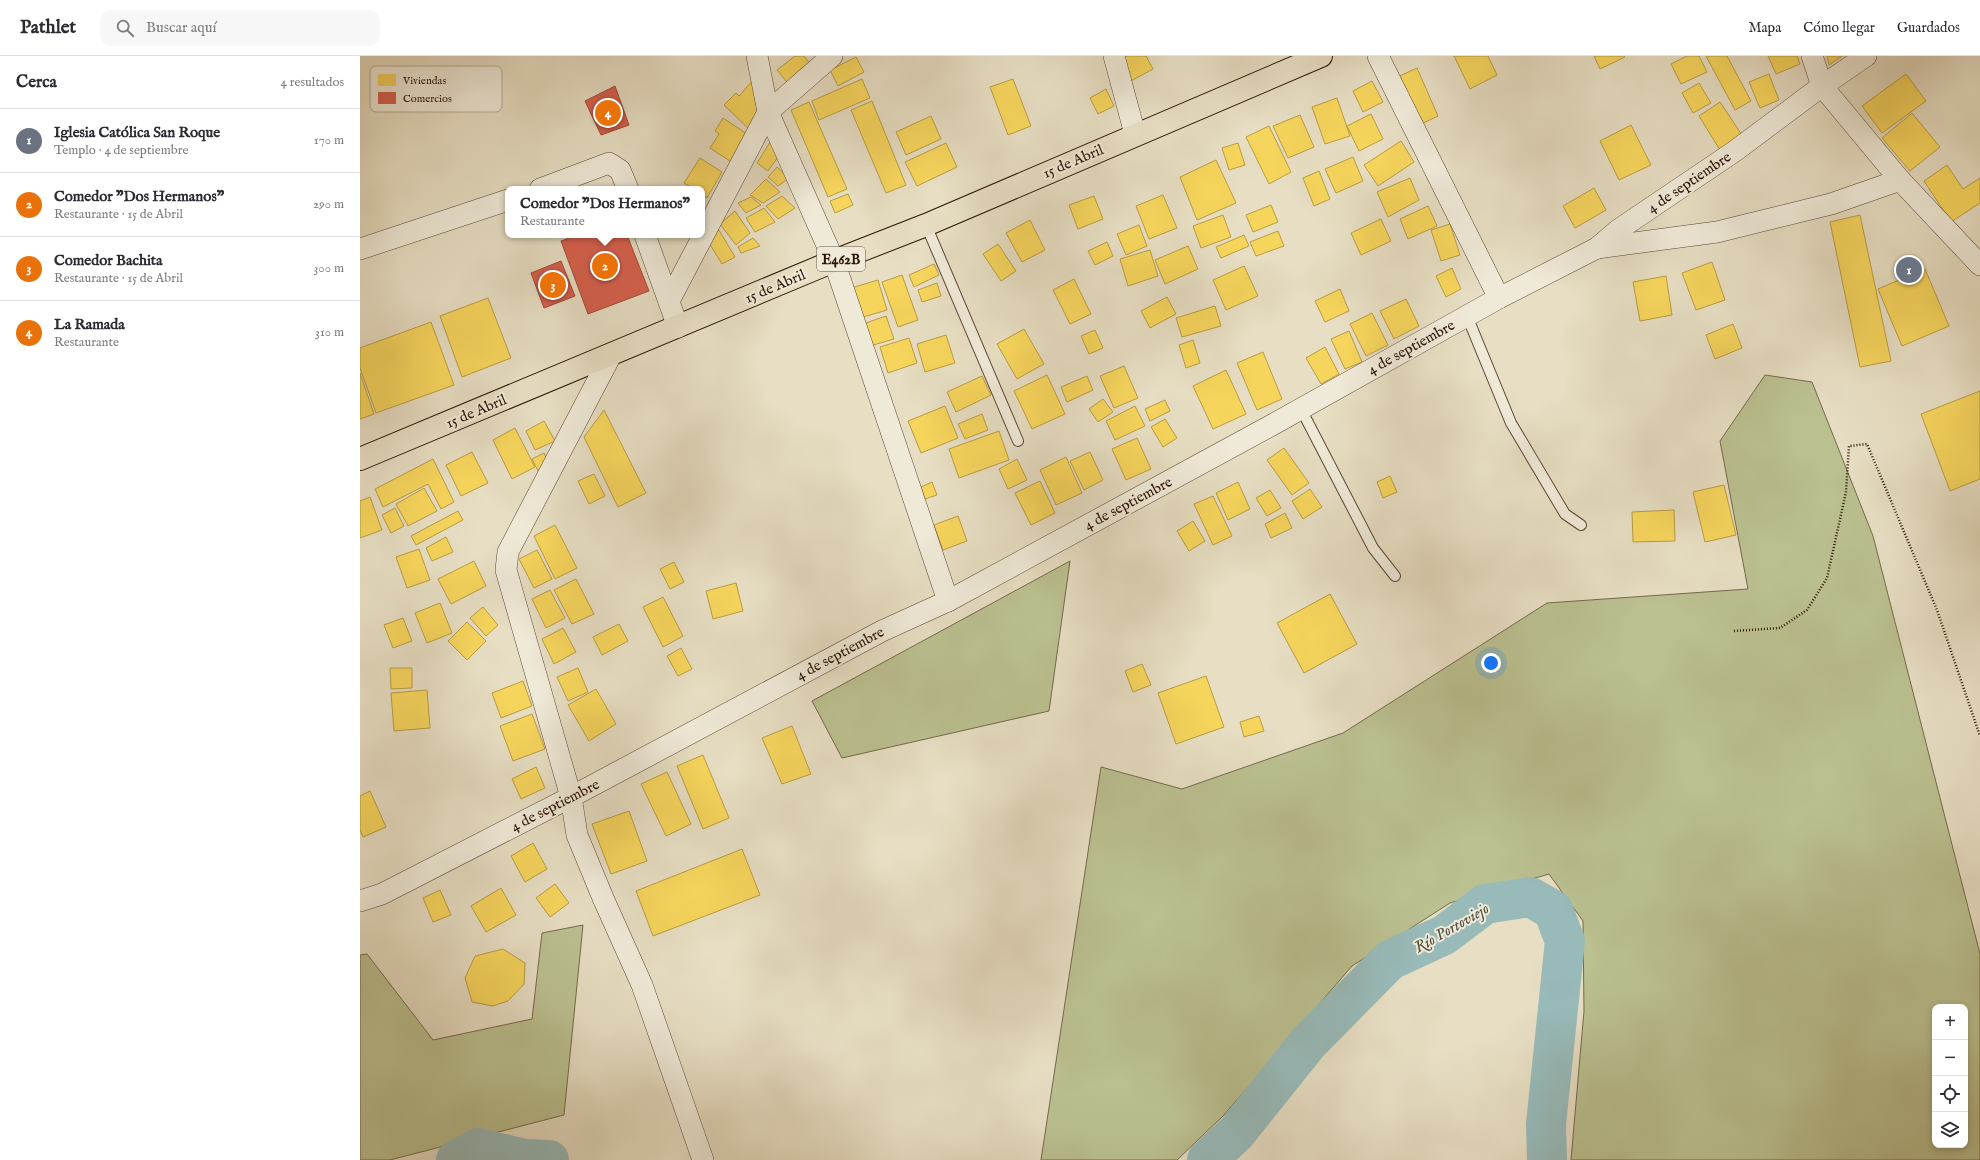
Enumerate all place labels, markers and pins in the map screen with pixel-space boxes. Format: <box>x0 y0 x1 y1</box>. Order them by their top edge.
pin: 4 <box>595 98 621 128</box>
pin: 2 <box>592 251 618 281</box>
pin: 1 <box>1896 255 1922 285</box>
pin: 3 <box>540 270 566 300</box>

